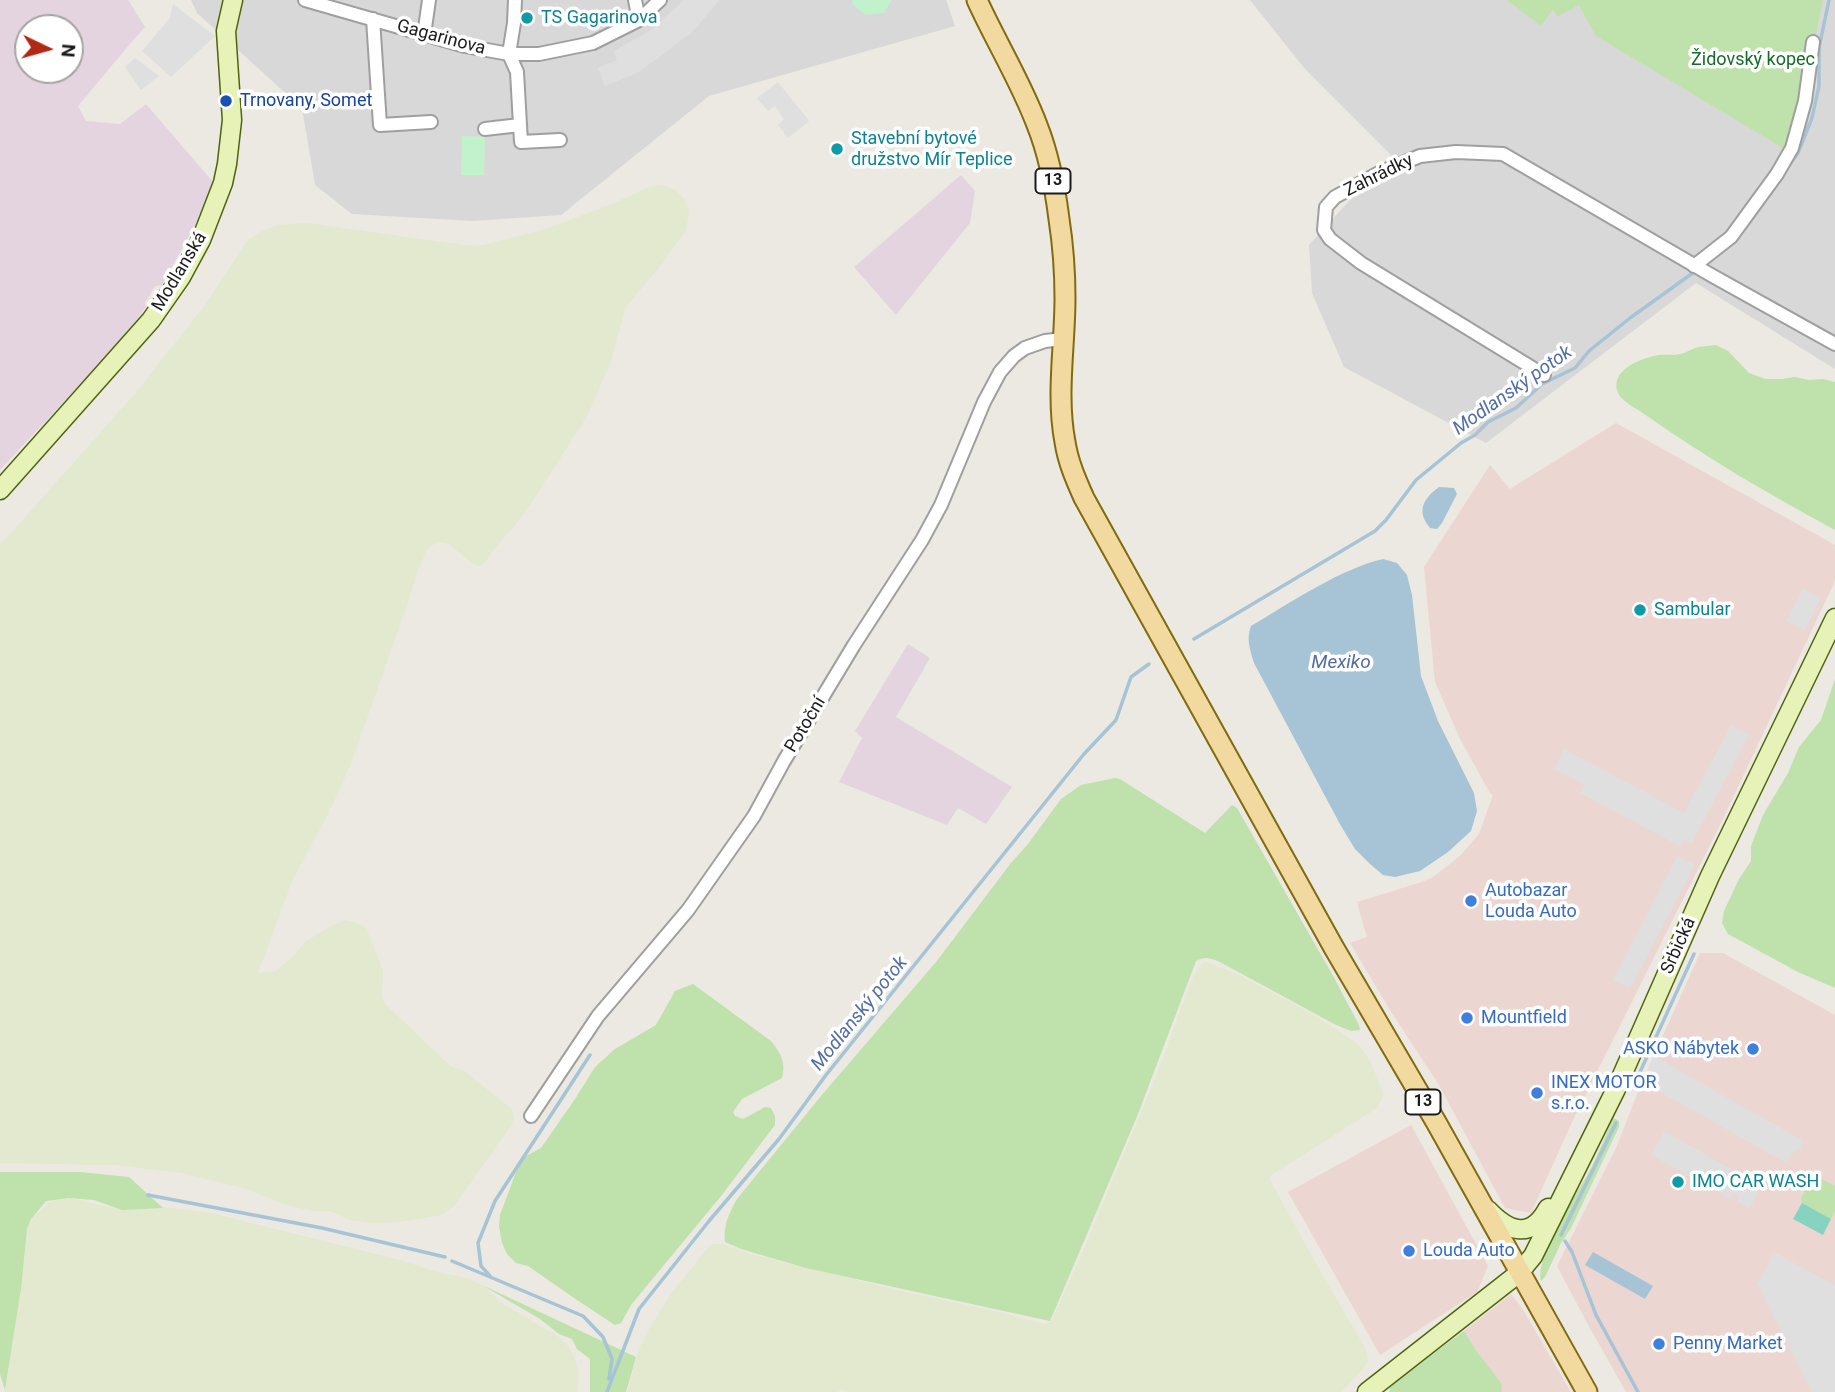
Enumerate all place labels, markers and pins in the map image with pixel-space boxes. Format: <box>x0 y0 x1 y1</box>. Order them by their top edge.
place label: TS Gagarinova <box>541 7 658 29</box>
marker: TS Gagarinova <box>519 10 535 26</box>
place label: Trnovany, Somet <box>240 90 372 112</box>
marker: Trnovany, Somet <box>218 93 234 109</box>
place label: Stavební bytové družstvo Mír Teplice <box>851 128 1013 170</box>
marker: Stavební bytové družstvo Mír Teplice <box>829 141 845 157</box>
place label: Sambular <box>1654 599 1731 621</box>
marker: Sambular <box>1632 602 1648 618</box>
place label: Autobazar Louda Auto <box>1485 880 1577 922</box>
marker: Autobazar Louda Auto <box>1463 893 1479 909</box>
place label: Mountfield <box>1481 1007 1567 1029</box>
marker: Mountfield <box>1459 1010 1475 1026</box>
place label: ASKO Nábytek <box>1623 1038 1739 1060</box>
marker: ASKO Nábytek <box>1745 1041 1761 1057</box>
place label: INEX MOTOR s.r.o. <box>1551 1072 1657 1114</box>
marker: INEX MOTOR s.r.o. <box>1529 1085 1545 1101</box>
place label: IMO CAR WASH <box>1692 1171 1819 1193</box>
marker: IMO CAR WASH <box>1670 1174 1686 1190</box>
place label: Louda Auto <box>1423 1240 1515 1262</box>
marker: Louda Auto <box>1401 1243 1417 1259</box>
place label: Penny Market <box>1673 1333 1783 1355</box>
marker: Penny Market <box>1651 1336 1667 1352</box>

